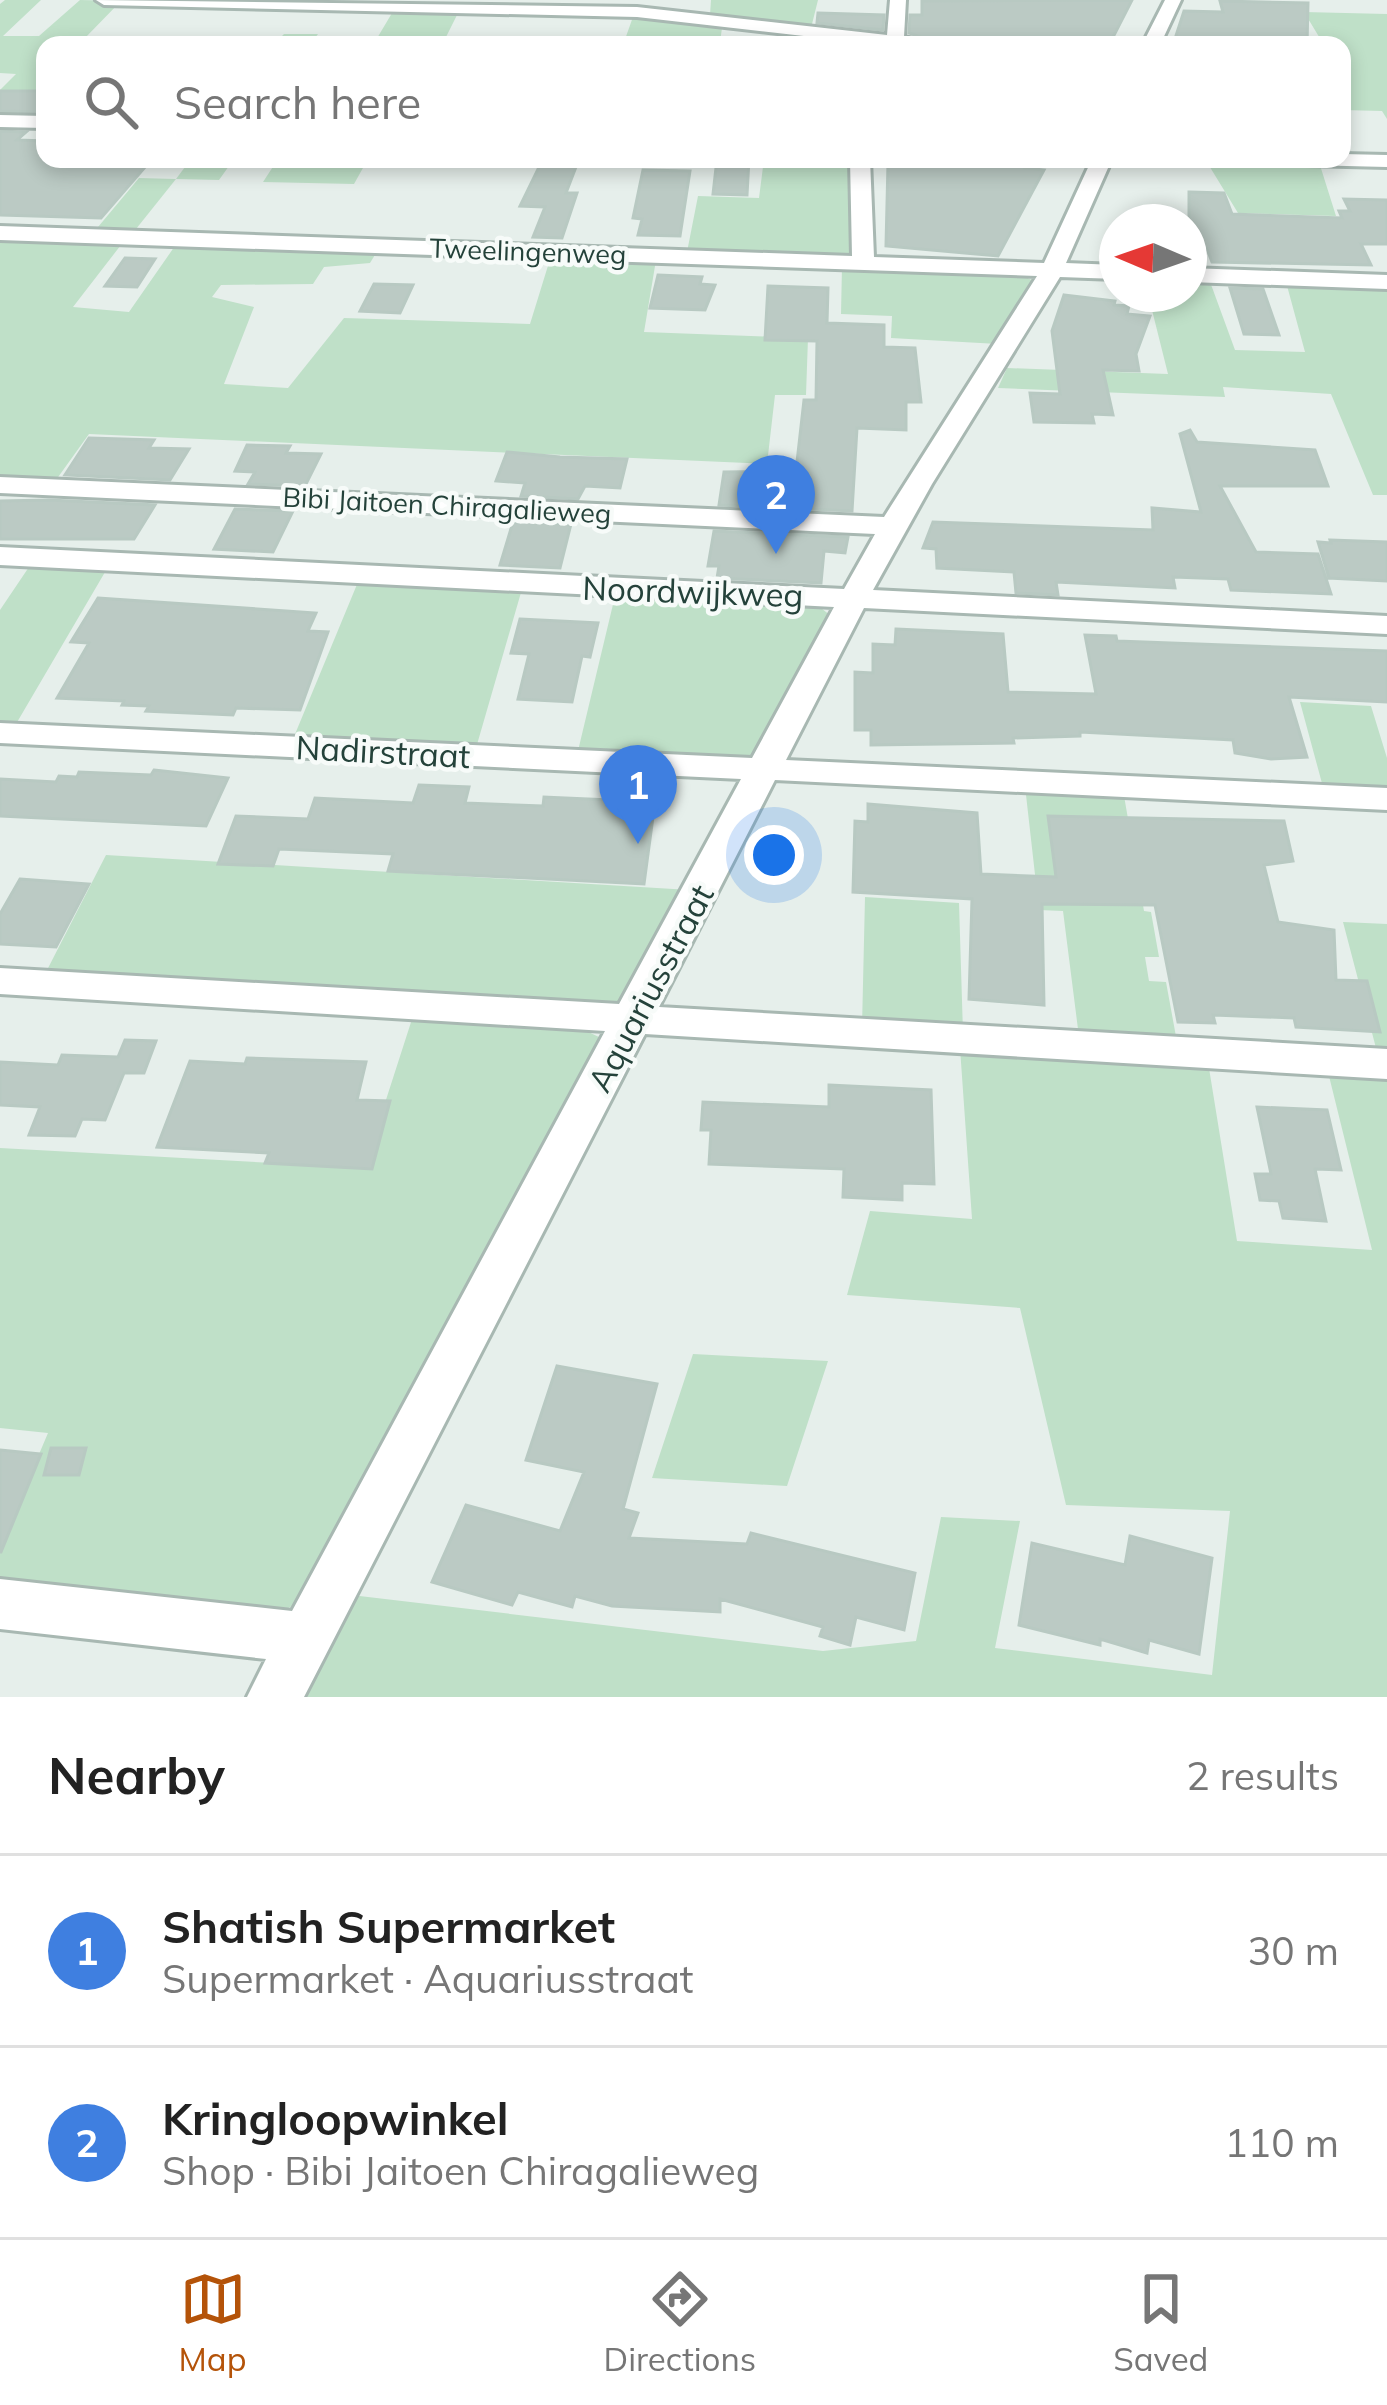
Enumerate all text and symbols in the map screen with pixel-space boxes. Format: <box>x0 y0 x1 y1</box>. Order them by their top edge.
search box <box>36 36 1351 168</box>
icon: search <box>78 69 144 135</box>
text: Search here <box>174 74 421 130</box>
north arrow <box>1099 204 1207 312</box>
street label: Tweelingenweg <box>429 231 627 271</box>
pin: 2 <box>737 455 815 554</box>
street label: Bibi Jaitoen Chiragalieweg <box>282 479 612 531</box>
street label: Noordwijkweg <box>582 567 804 615</box>
street label: Nadirstraat <box>295 726 471 776</box>
pin: 1 <box>599 745 677 844</box>
your location <box>744 825 804 885</box>
street label: Aquariusstraat <box>578 877 722 1099</box>
text: Nearby <box>48 1743 225 1807</box>
text: 2 results <box>1186 1751 1339 1800</box>
text: Shatish Supermarket <box>162 1898 615 1954</box>
text: 1 <box>75 1926 99 1975</box>
text: 30 m <box>1248 1926 1339 1975</box>
text: Supermarket · Aquariusstraat <box>162 1954 693 2003</box>
text: Kringloopwinkel <box>162 2090 508 2146</box>
text: 2 <box>75 2118 99 2167</box>
text: 110 m <box>1224 2118 1339 2167</box>
text: Shop · Bibi Jaitoen Chiragalieweg <box>162 2146 759 2195</box>
tab: Map <box>179 2266 246 2379</box>
tab: Directions <box>604 2266 756 2379</box>
tab: Saved <box>1113 2266 1208 2379</box>

